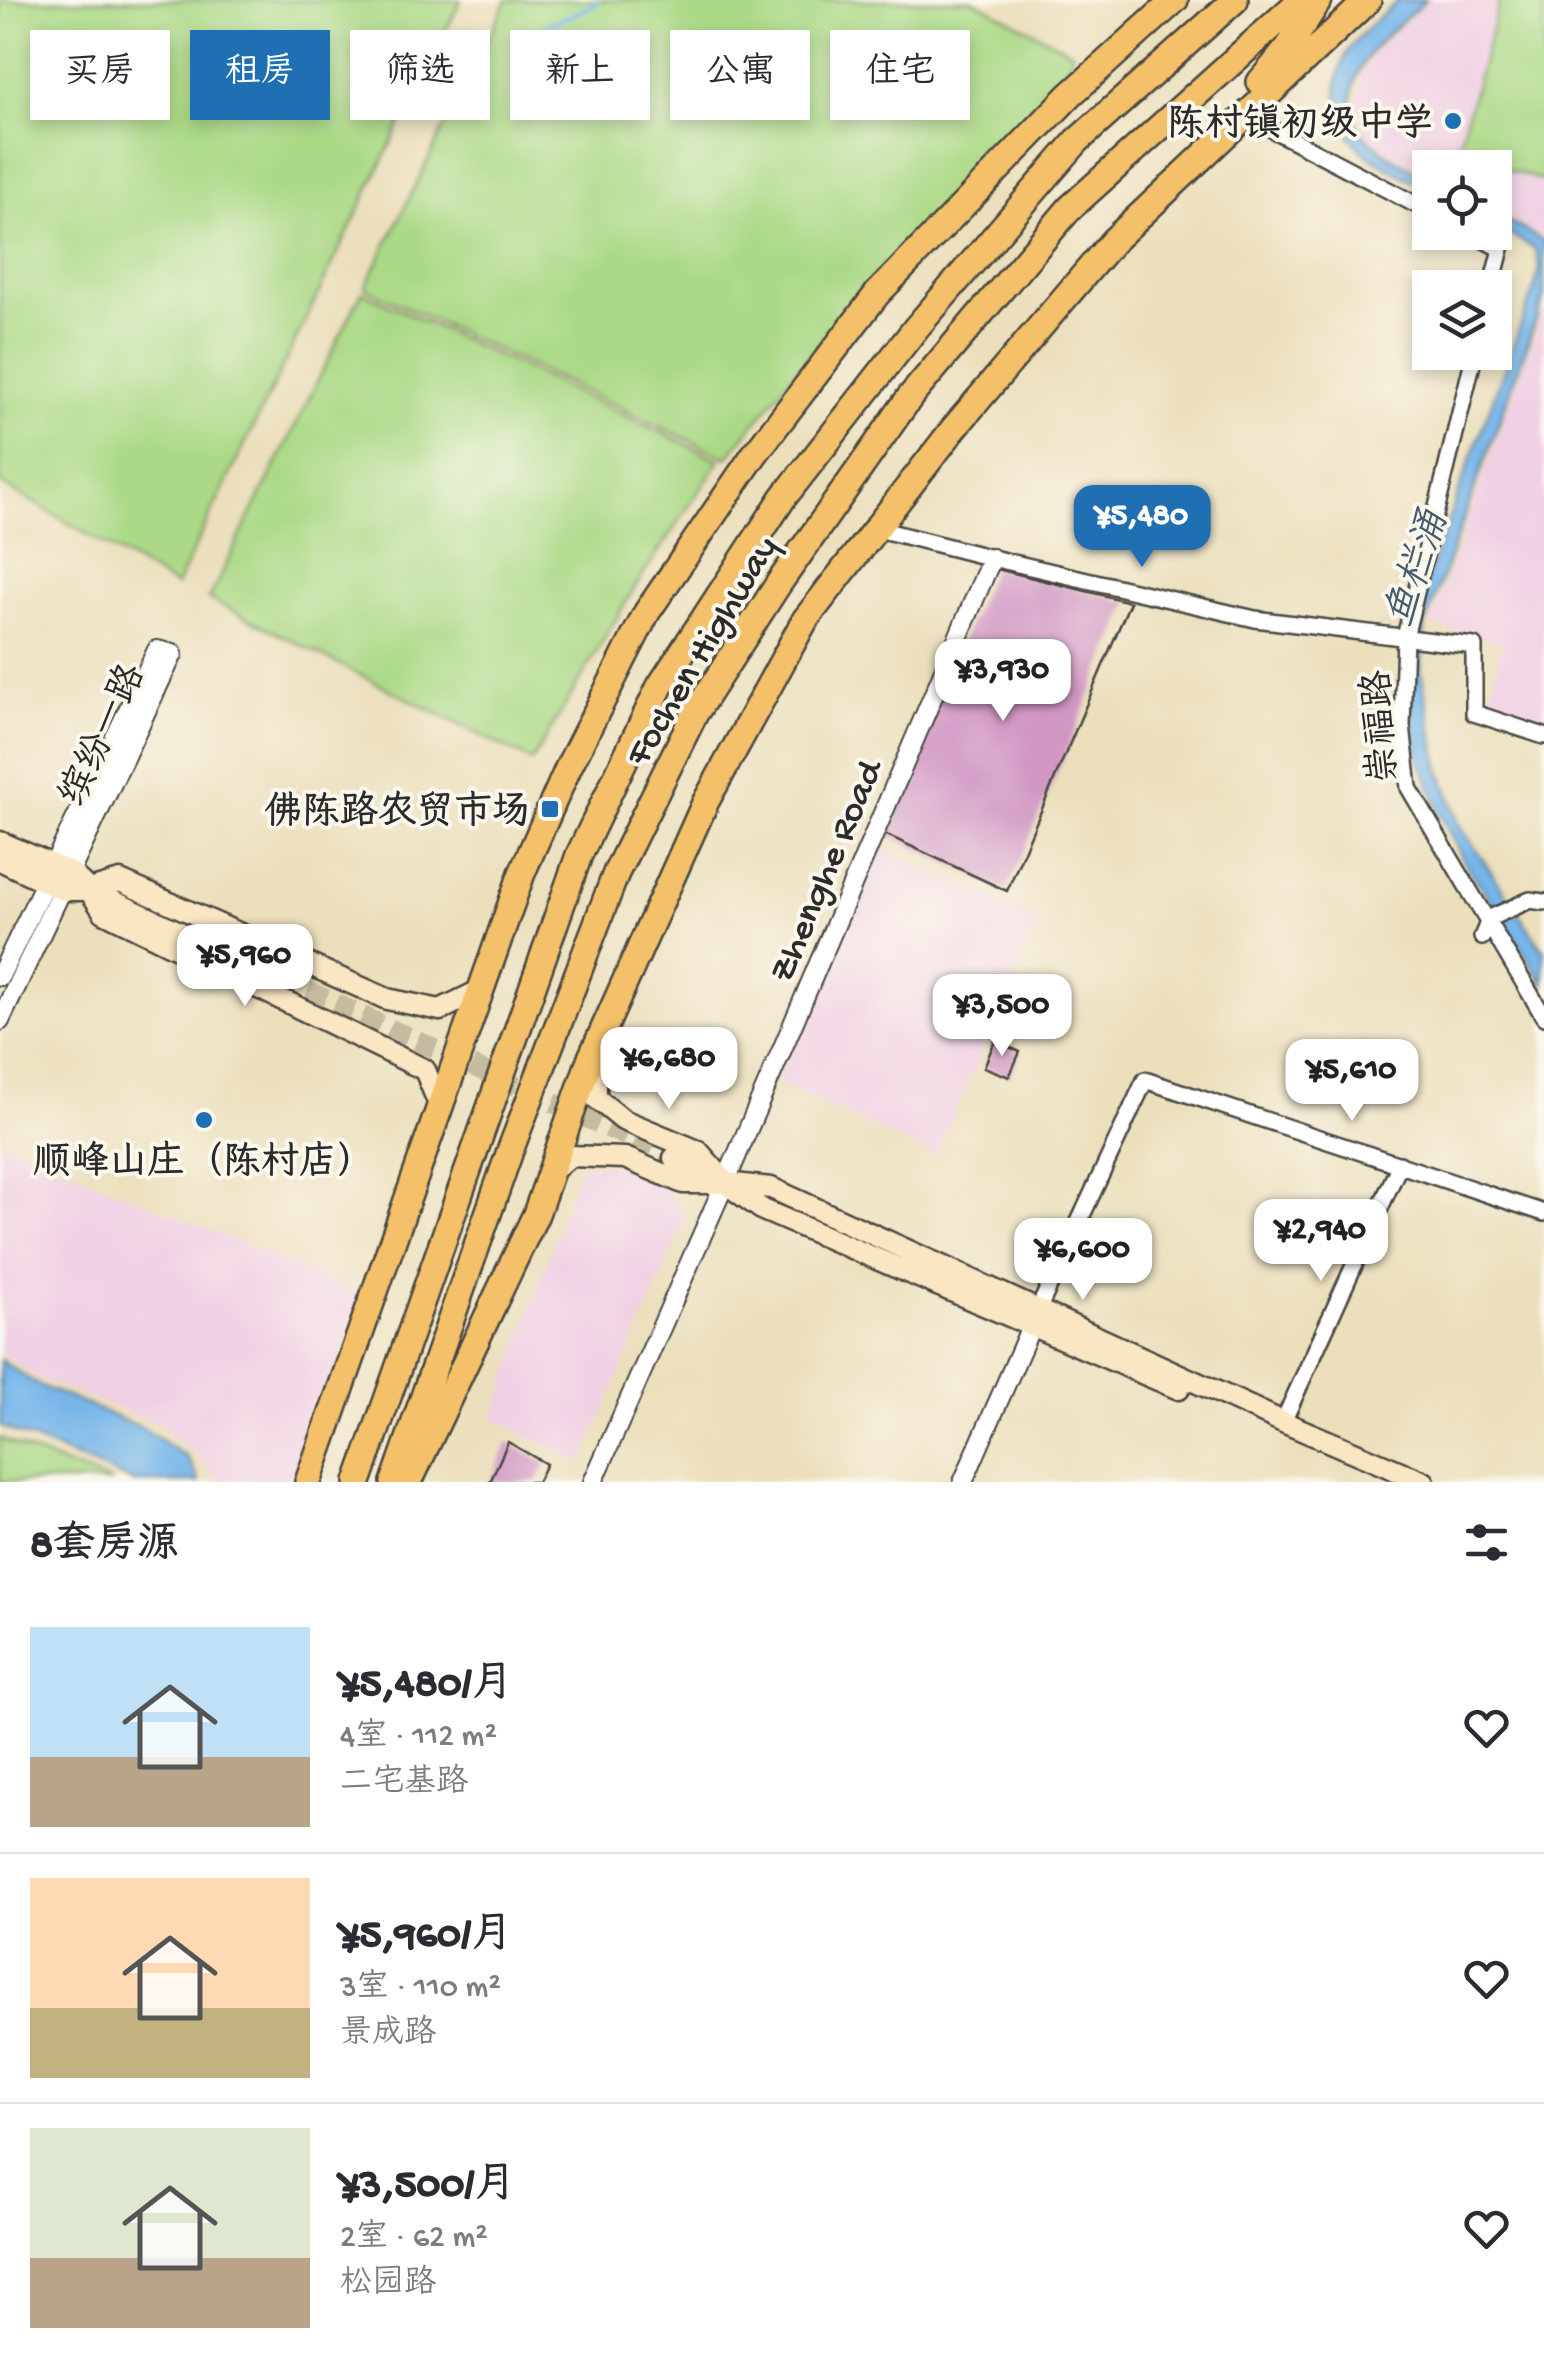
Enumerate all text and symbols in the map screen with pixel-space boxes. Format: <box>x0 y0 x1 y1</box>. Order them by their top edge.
chip: 买房 <box>30 30 170 120</box>
chip: 租房 <box>190 30 330 120</box>
chip: 筛选 <box>350 30 490 120</box>
chip: 新上 <box>510 30 650 120</box>
chip: 公寓 <box>670 30 810 120</box>
chip: 住宅 <box>830 30 970 120</box>
place label: 陈村镇初级中学 <box>1167 102 1433 149</box>
marker: 陈村镇初级中学 <box>1442 110 1464 132</box>
map controls <box>1412 150 1512 370</box>
button: locate <box>1412 150 1512 250</box>
button: layers <box>1412 270 1512 370</box>
pin: ¥5,480 <box>1061 485 1223 570</box>
text: ¥5,480 <box>1096 498 1188 536</box>
water label: 鱼栏涌 <box>1376 504 1461 634</box>
street label: Fochen Highway <box>618 529 790 776</box>
pin: ¥3,930 <box>922 639 1084 724</box>
text: ¥3,930 <box>957 652 1049 690</box>
street label: 缤纷一路 <box>51 657 157 815</box>
street label: 崇福路 <box>1355 668 1410 785</box>
street label: Zhenghe Road <box>762 752 896 990</box>
place label: 佛陈路农贸市场 <box>264 790 530 837</box>
marker: 佛陈路农贸市场 <box>539 798 561 820</box>
pin: ¥5,960 <box>164 924 326 1009</box>
text: ¥5,960 <box>199 937 291 975</box>
pin: ¥3,500 <box>921 974 1083 1059</box>
text: ¥3,500 <box>955 987 1049 1025</box>
pin: ¥6,680 <box>588 1027 750 1112</box>
pin: ¥5,610 <box>1271 1039 1433 1124</box>
text: ¥6,680 <box>622 1040 716 1078</box>
text: ¥5,610 <box>1307 1052 1397 1090</box>
marker: 顺峰山庄（陈村店） <box>193 1109 215 1131</box>
place label: 顺峰山庄（陈村店） <box>33 1140 375 1187</box>
pin: ¥2,940 <box>1240 1199 1402 1284</box>
text: ¥2,940 <box>1276 1212 1366 1250</box>
pin: ¥6,600 <box>1002 1218 1164 1303</box>
text: ¥6,600 <box>1036 1231 1130 1269</box>
icon: filters <box>1459 1515 1514 1570</box>
text: 8套房源 <box>30 1523 179 1572</box>
text: ¥5,480/月 <box>340 1662 514 1711</box>
icon: home <box>110 1667 230 1787</box>
icon: heart <box>1459 1700 1514 1755</box>
text: 4室 · 112 m² <box>340 1719 497 1757</box>
text: 二宅基路 <box>340 1765 468 1803</box>
text: ¥5,960/月 <box>340 1913 513 1962</box>
icon: home <box>110 1918 230 2038</box>
icon: heart <box>1459 1951 1514 2006</box>
text: 3室 · 110 m² <box>340 1970 501 2008</box>
text: 景成路 <box>340 2016 436 2054</box>
text: ¥3,500/月 <box>340 2163 516 2212</box>
icon: home <box>110 2168 230 2288</box>
icon: heart <box>1459 2201 1514 2256</box>
text: 2室 · 62 m² <box>340 2220 488 2258</box>
text: 松园路 <box>340 2266 436 2304</box>

